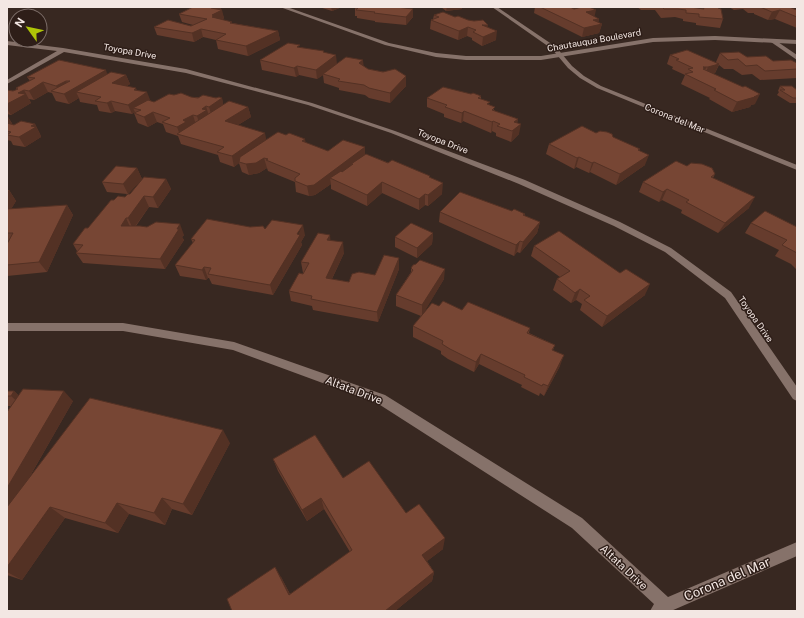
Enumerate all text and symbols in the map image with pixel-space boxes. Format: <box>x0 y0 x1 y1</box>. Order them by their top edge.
north arrow <box>8 8 48 48</box>
text: N <box>12 16 27 29</box>
street label: Chautauqua Boulevard <box>546 26 642 54</box>
street label: Toyopa Drive <box>103 41 157 61</box>
street label: Corona del Mar <box>643 101 707 135</box>
street label: Toyopa Drive <box>416 126 470 156</box>
street label: Toyopa Drive <box>736 294 776 344</box>
street label: Altata Drive <box>324 374 384 406</box>
street label: Altata Drive <box>598 542 650 592</box>
street label: Corona del Mar <box>682 554 772 604</box>

